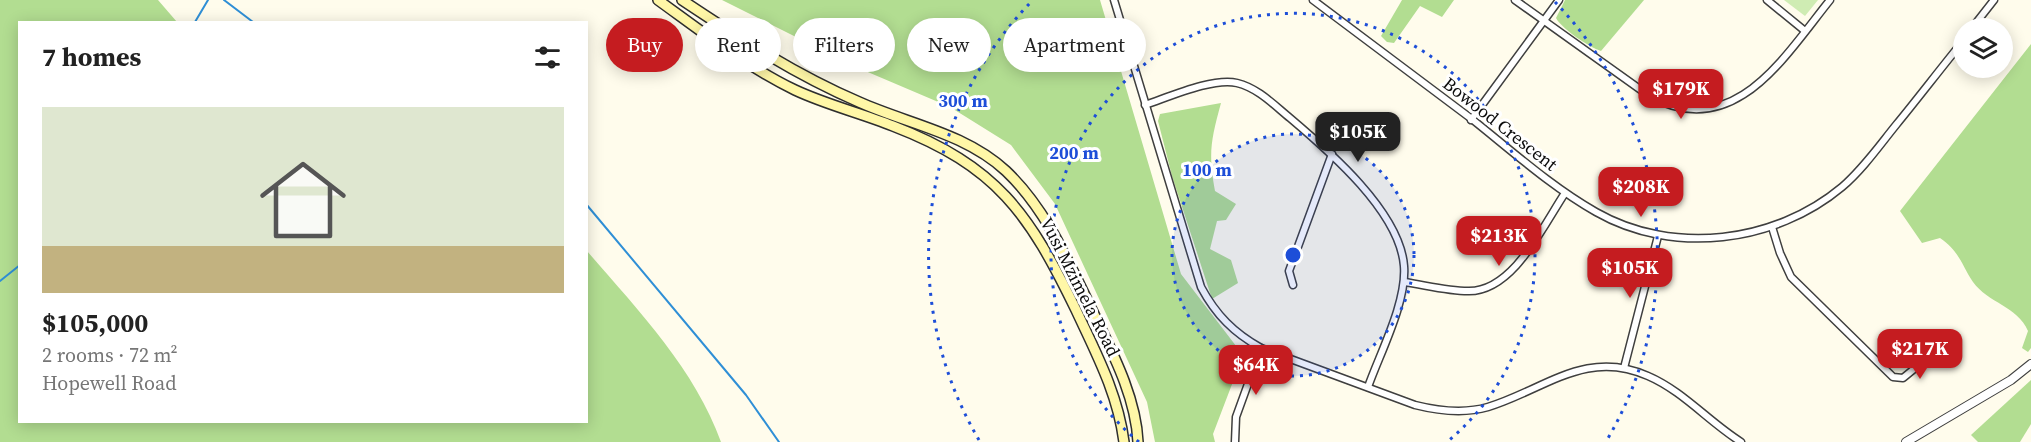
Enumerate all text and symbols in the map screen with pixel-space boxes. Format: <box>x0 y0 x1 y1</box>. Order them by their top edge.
chip: Buy <box>606 18 683 72</box>
chip: Rent <box>695 18 781 72</box>
chip: Filters <box>793 18 895 72</box>
chip: New <box>907 18 991 72</box>
chip: Apartment <box>1003 18 1146 72</box>
map controls <box>1953 18 2013 78</box>
button: layers <box>1953 18 2013 78</box>
text: 7 homes <box>42 39 141 75</box>
icon: filters <box>531 41 564 74</box>
pin: $179K <box>1639 69 1723 120</box>
street label: Bowood Crescent <box>1438 71 1563 176</box>
text: $179K <box>1652 74 1710 102</box>
text: 300 m <box>938 88 988 113</box>
pin: $105K <box>1316 112 1400 163</box>
text: $105K <box>1329 117 1387 145</box>
text: 200 m <box>1049 140 1099 165</box>
icon: home <box>249 146 357 254</box>
text: 100 m <box>1182 157 1232 182</box>
pin: $208K <box>1599 167 1683 218</box>
text: $208K <box>1612 172 1670 200</box>
street label: Vusi Mzimela Road <box>1035 213 1126 361</box>
pin: $213K <box>1457 216 1541 267</box>
text: $213K <box>1470 221 1528 249</box>
centre of rings <box>1283 245 1303 265</box>
pin: $105K <box>1588 248 1672 299</box>
text: $105K <box>1601 253 1659 281</box>
text: $105,000 <box>42 305 148 341</box>
pin: $217K <box>1878 329 1962 380</box>
text: $217K <box>1891 334 1949 362</box>
text: 2 rooms · 72 m² <box>42 341 178 369</box>
pin: $64K <box>1220 345 1292 396</box>
text: $64K <box>1233 350 1279 378</box>
text: Hopewell Road <box>42 369 177 397</box>

